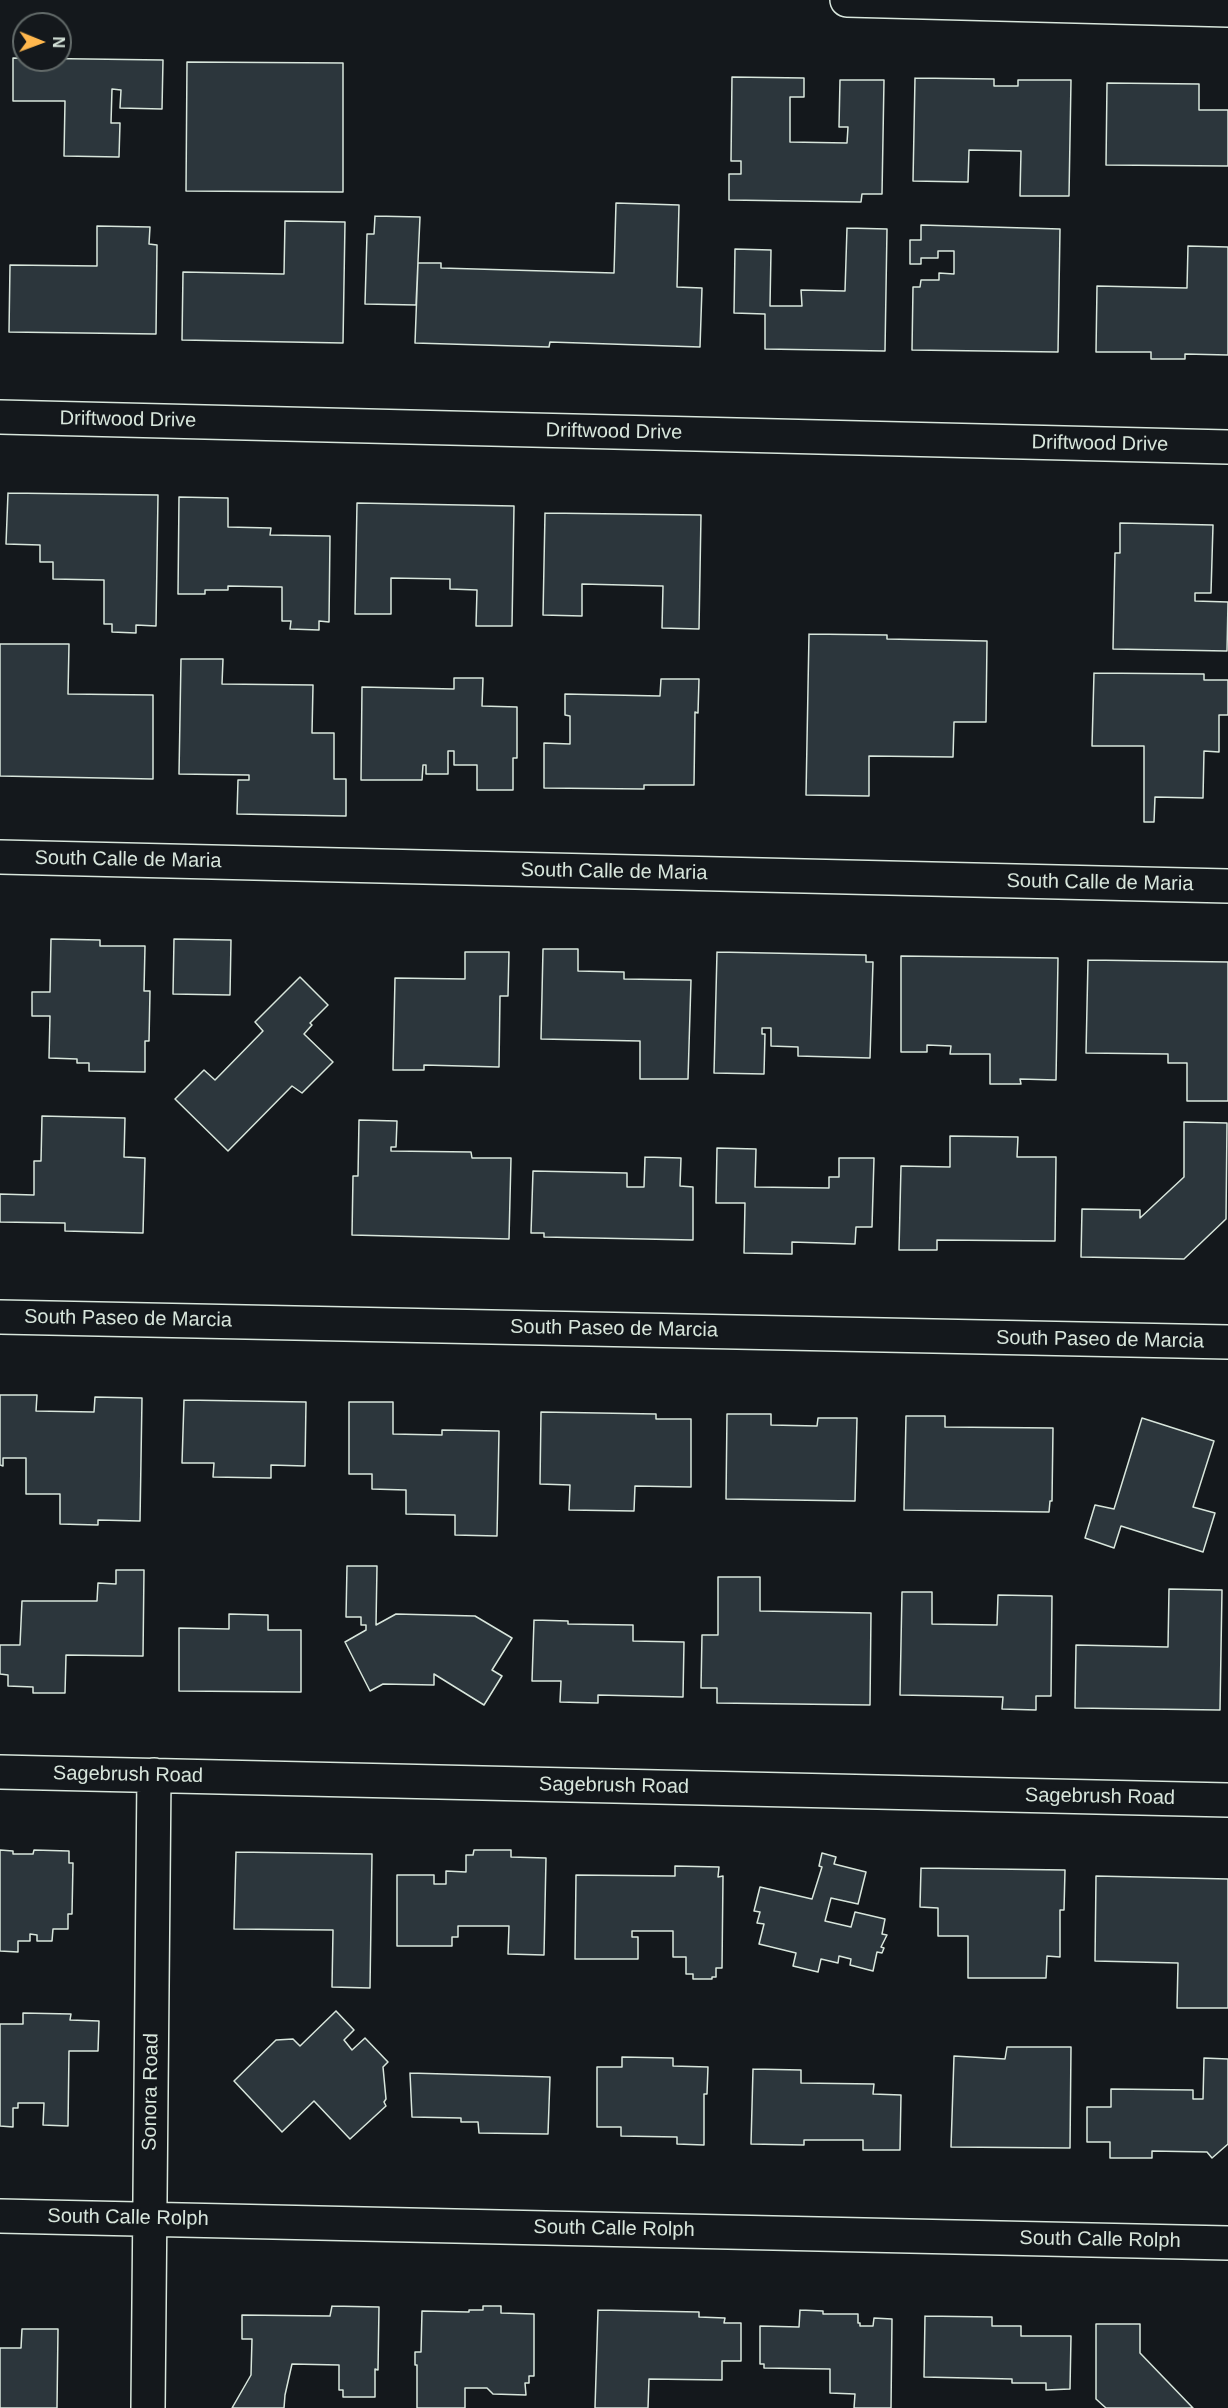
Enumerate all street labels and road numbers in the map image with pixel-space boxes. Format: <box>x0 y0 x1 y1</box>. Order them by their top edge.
street label: Driftwood Drive <box>59 407 197 433</box>
street label: Driftwood Drive <box>545 419 683 445</box>
street label: Driftwood Drive <box>1031 431 1169 457</box>
street label: South Calle de Maria <box>34 846 222 874</box>
street label: South Calle de Maria <box>520 858 708 886</box>
street label: South Calle de Maria <box>1006 869 1194 897</box>
street label: South Paseo de Marcia <box>24 1305 232 1333</box>
street label: South Paseo de Marcia <box>510 1315 718 1343</box>
street label: South Paseo de Marcia <box>996 1326 1204 1354</box>
street label: Sagebrush Road <box>53 1762 203 1788</box>
street label: Sagebrush Road <box>539 1773 689 1799</box>
street label: Sagebrush Road <box>1025 1784 1175 1810</box>
street label: Sonora Road <box>138 2033 164 2151</box>
street label: South Calle Rolph <box>47 2205 209 2231</box>
street label: South Calle Rolph <box>533 2216 695 2242</box>
street label: South Calle Rolph <box>1019 2227 1181 2253</box>

